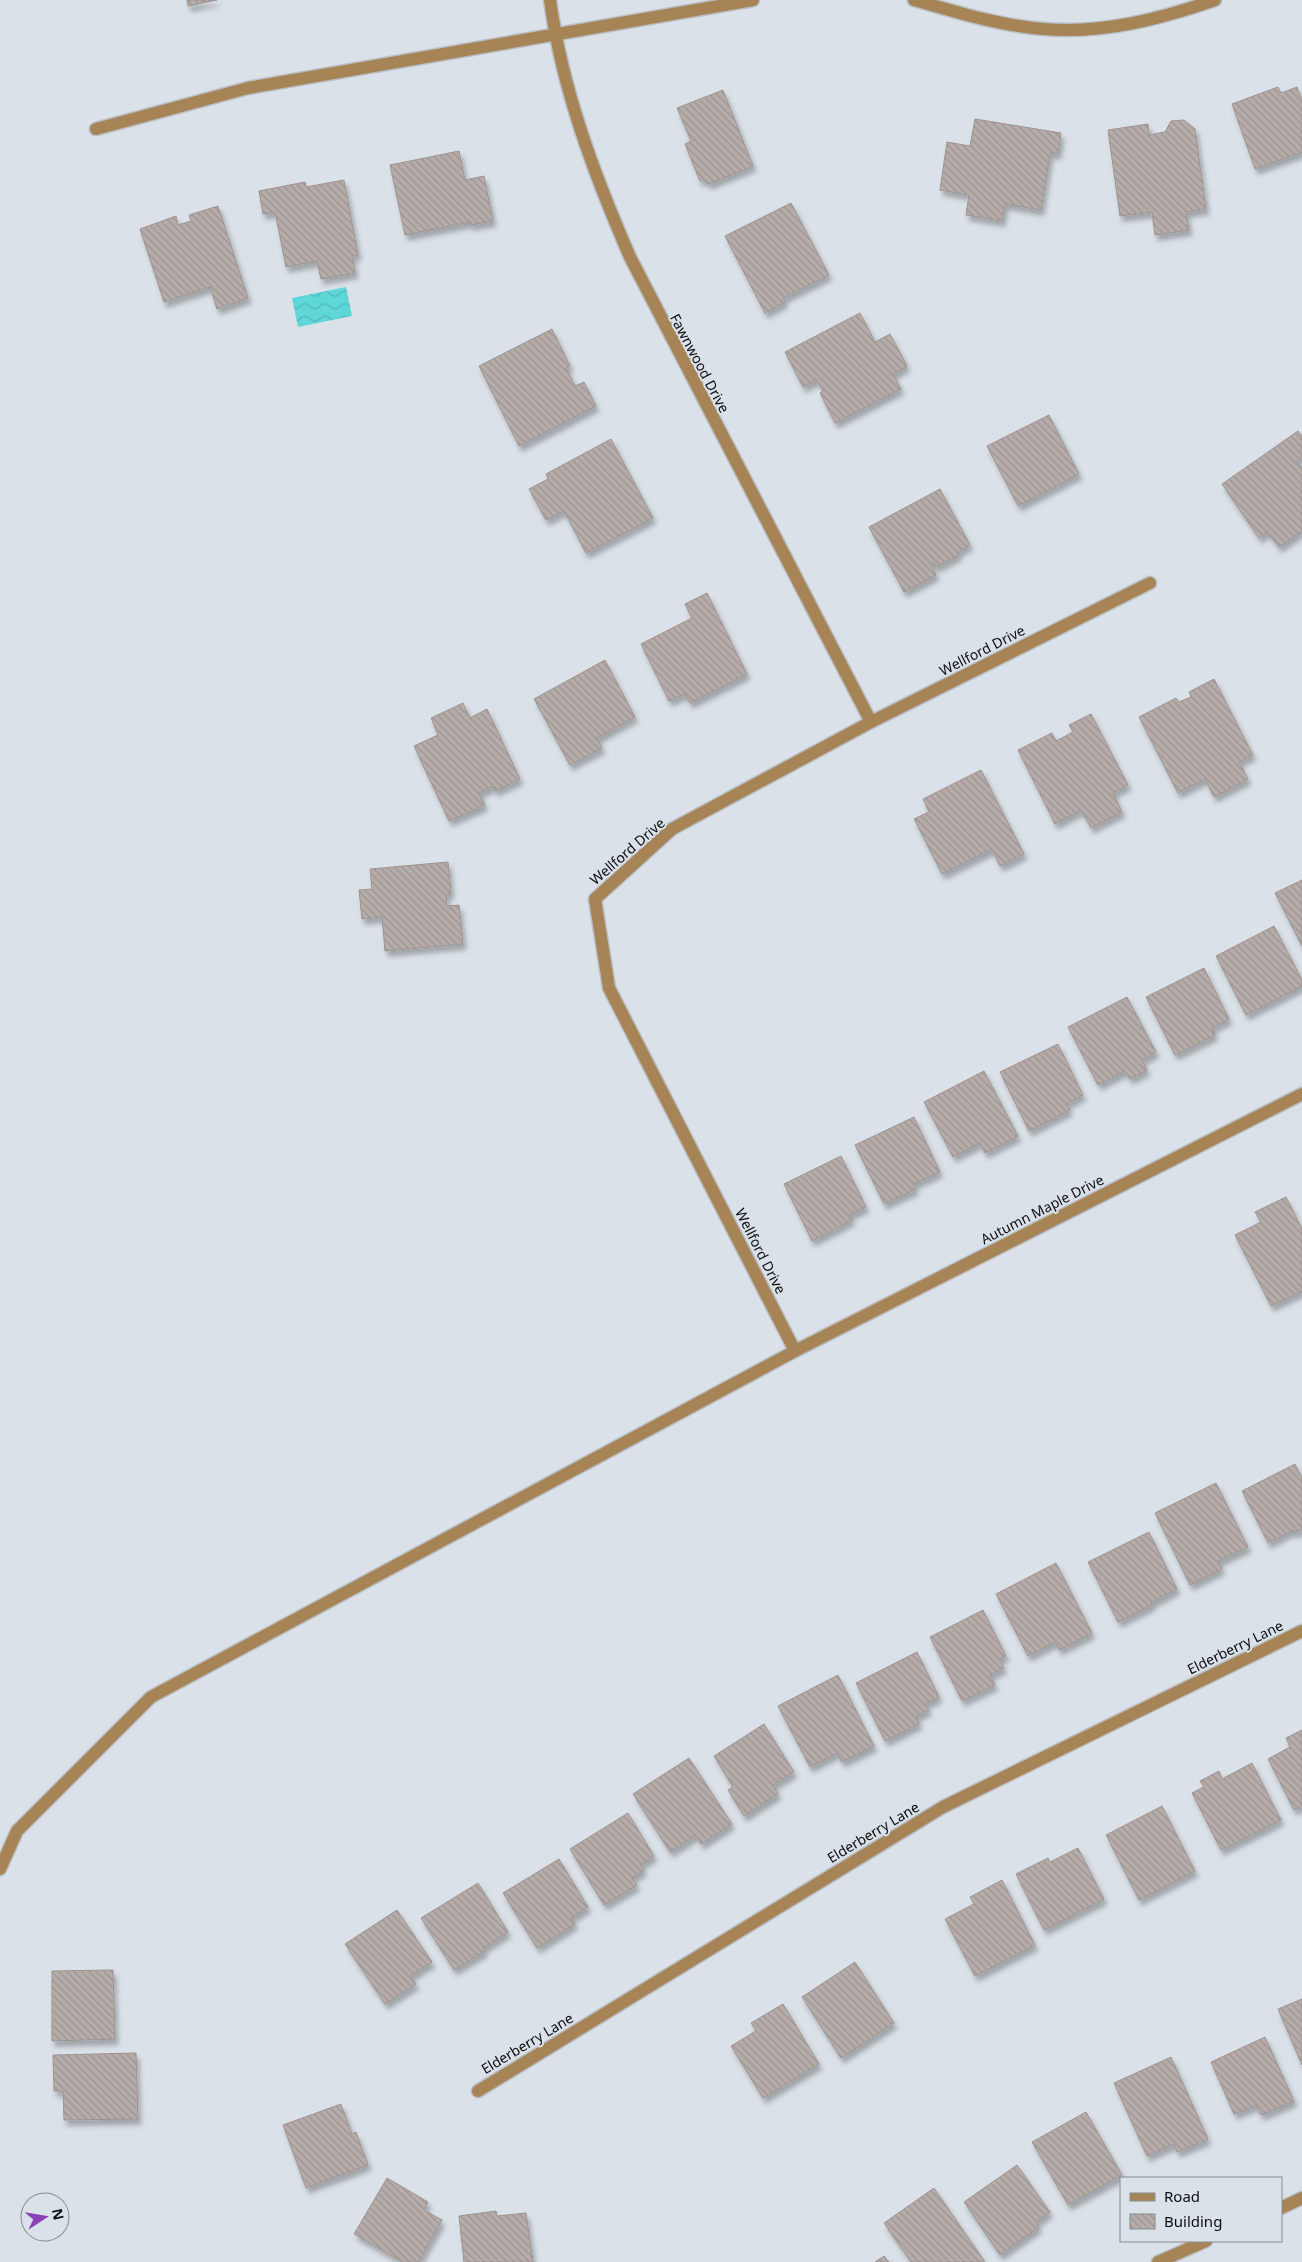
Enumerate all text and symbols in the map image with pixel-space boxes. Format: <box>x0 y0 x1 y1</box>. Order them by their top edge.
street label: Fawnwood Drive <box>666 310 734 416</box>
street label: Wellford Drive <box>936 620 1028 680</box>
street label: Wellford Drive <box>585 813 669 889</box>
street label: Autumn Maple Drive <box>977 1170 1107 1248</box>
street label: Wellford Drive <box>731 1205 791 1297</box>
street label: Elderberry Lane <box>1184 1616 1286 1678</box>
street label: Elderberry Lane <box>823 1797 923 1867</box>
street label: Elderberry Lane <box>477 2008 577 2078</box>
legend <box>1120 2177 1282 2242</box>
text: Road <box>1164 2186 1200 2206</box>
north arrow <box>20 2192 70 2242</box>
text: N <box>48 2207 69 2222</box>
text: Building <box>1164 2211 1222 2231</box>

